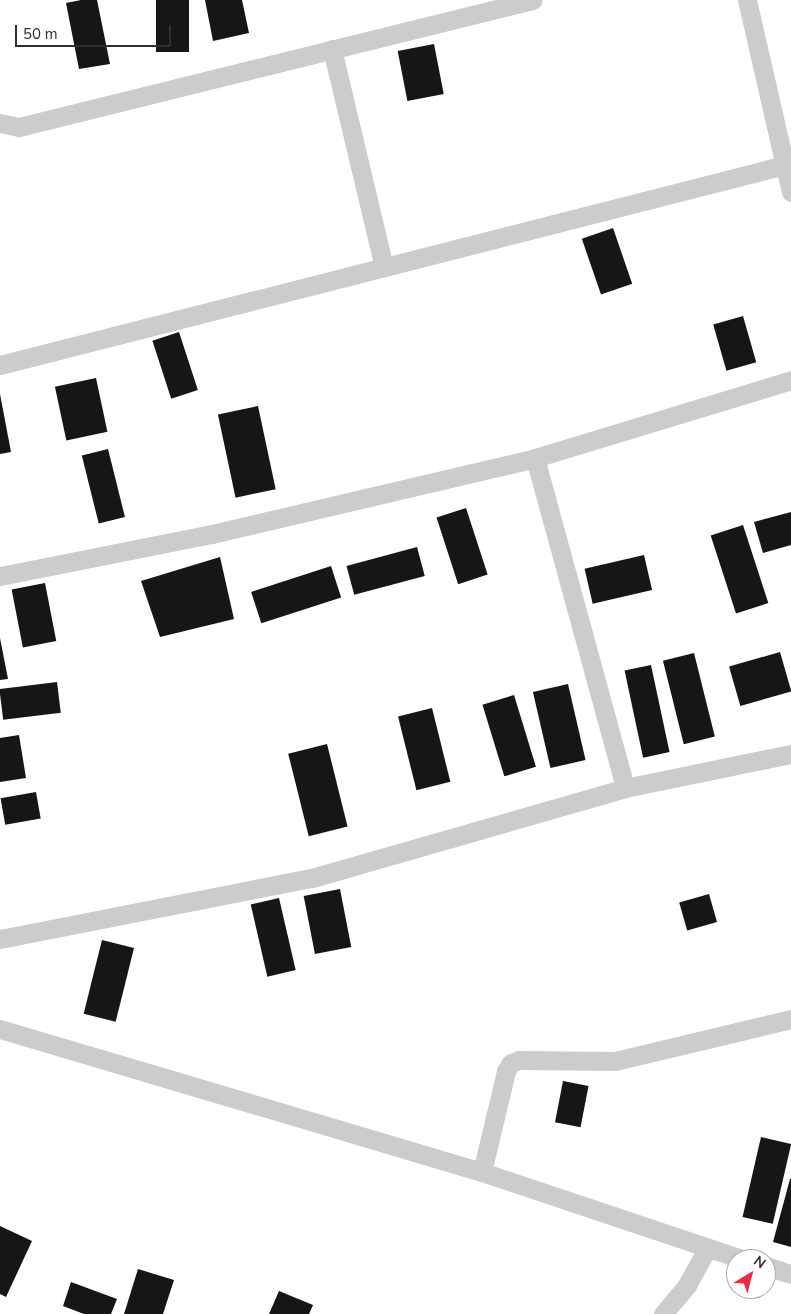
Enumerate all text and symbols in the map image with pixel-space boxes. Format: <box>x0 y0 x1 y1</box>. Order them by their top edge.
scale bar <box>18 15 174 47</box>
text: 50 m <box>23 24 58 44</box>
north arrow <box>726 1249 776 1299</box>
text: N <box>750 1252 770 1273</box>

